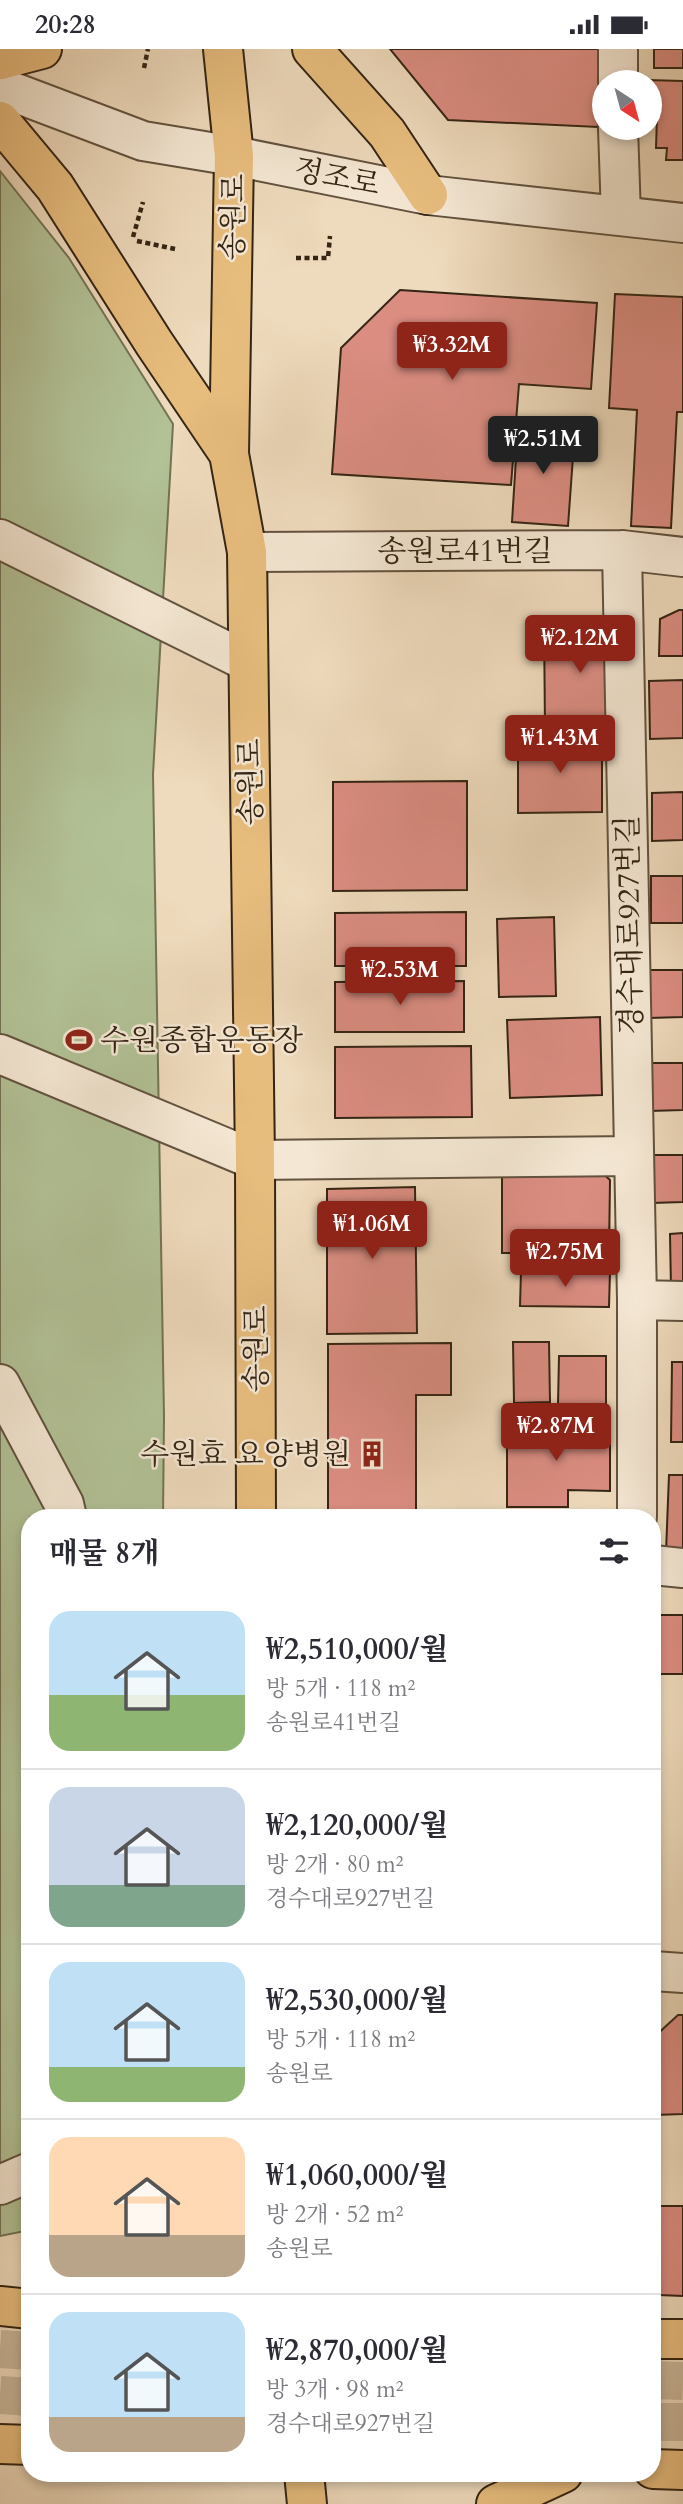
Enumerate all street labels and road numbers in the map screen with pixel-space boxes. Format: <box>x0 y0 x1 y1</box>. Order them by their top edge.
street label: 정조로 <box>290 149 384 206</box>
street label: 송원로 <box>212 173 255 261</box>
street label: 송원로41번길 <box>377 531 553 572</box>
street label: 송원로 <box>229 738 272 826</box>
street label: 경수대로927번길 <box>607 815 652 1035</box>
street label: 송원로 <box>236 1306 277 1392</box>

